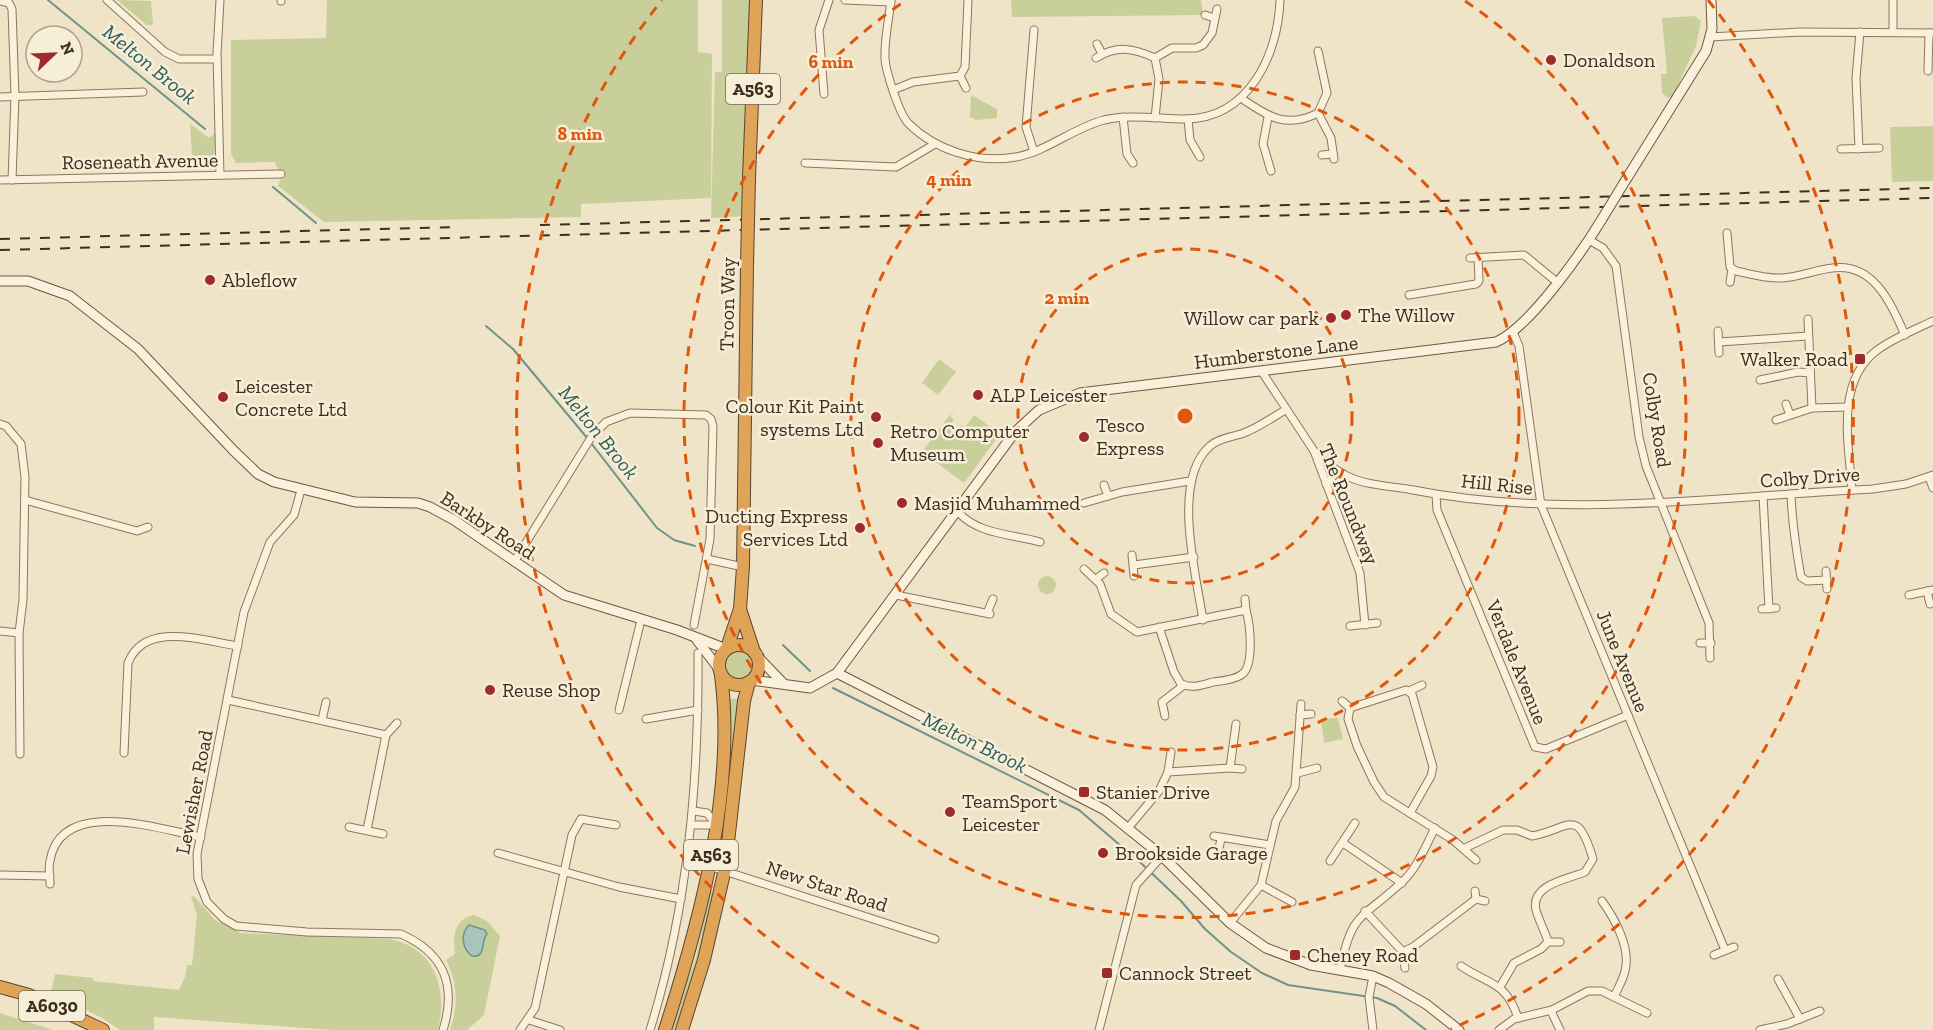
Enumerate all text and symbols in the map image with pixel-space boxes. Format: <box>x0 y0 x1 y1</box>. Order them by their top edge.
water label: Melton Brook <box>98 19 202 109</box>
north arrow <box>24 24 84 84</box>
text: N <box>56 39 78 58</box>
place label: Donaldson <box>1563 48 1656 72</box>
text: 6 min <box>809 51 854 73</box>
marker: Donaldson <box>1544 53 1558 67</box>
road number: A563 <box>726 74 780 104</box>
text: 8 min <box>558 123 603 145</box>
street label: Roseneath Avenue <box>61 148 219 174</box>
text: 4 min <box>926 169 972 191</box>
street label: Troon Way <box>714 256 740 351</box>
place label: Ableflow <box>222 268 298 292</box>
marker: Ableflow <box>203 273 217 287</box>
text: 2 min <box>1045 287 1090 309</box>
place label: The Willow <box>1358 303 1456 327</box>
place label: Willow car park <box>1184 306 1320 330</box>
marker: The Willow <box>1339 308 1353 322</box>
marker: Willow car park <box>1324 311 1338 325</box>
street label: Humberstone Lane <box>1193 330 1359 374</box>
place label: Walker Road <box>1740 347 1848 371</box>
marker: Walker Road <box>1853 352 1867 366</box>
street label: Colby Road <box>1638 371 1676 469</box>
place label: Leicester Concrete Ltd <box>235 374 347 421</box>
water label: Melton Brook <box>554 380 644 484</box>
place label: ALP Leicester <box>990 383 1108 407</box>
marker: ALP Leicester <box>971 388 985 402</box>
marker: Leicester Concrete Ltd <box>216 390 230 404</box>
place label: Colour Kit Paint systems Ltd <box>726 394 865 441</box>
centre of rings <box>1175 406 1195 426</box>
marker: Colour Kit Paint systems Ltd <box>869 410 883 424</box>
place label: Tesco Express <box>1096 413 1164 460</box>
place label: Retro Computer Museum <box>890 419 1030 466</box>
marker: Tesco Express <box>1077 430 1091 444</box>
marker: Retro Computer Museum <box>871 436 885 450</box>
street label: The Roundway <box>1314 440 1384 569</box>
street label: Colby Drive <box>1759 462 1861 492</box>
street label: Hill Rise <box>1460 468 1534 500</box>
street label: Barkby Road <box>436 486 540 564</box>
place label: Masjid Muhammed <box>914 491 1080 515</box>
marker: Masjid Muhammed <box>895 496 909 510</box>
place label: Ducting Express Services Ltd <box>705 504 848 551</box>
marker: Ducting Express Services Ltd <box>853 521 867 535</box>
street label: Verdale Avenue <box>1481 595 1553 728</box>
street label: June Avenue <box>1592 606 1654 716</box>
place label: Reuse Shop <box>502 678 601 702</box>
marker: Reuse Shop <box>483 683 497 697</box>
water label: Melton Brook <box>919 706 1031 778</box>
street label: Lewisher Road <box>170 728 218 856</box>
place label: Stanier Drive <box>1096 780 1210 804</box>
marker: Stanier Drive <box>1077 785 1091 799</box>
place label: TeamSport Leicester <box>962 789 1058 836</box>
marker: TeamSport Leicester <box>943 805 957 819</box>
road number: A563 <box>684 840 738 870</box>
place label: Brookside Garage <box>1115 841 1268 865</box>
marker: Brookside Garage <box>1096 846 1110 860</box>
street label: New Star Road <box>763 855 891 917</box>
place label: Cheney Road <box>1307 943 1418 967</box>
marker: Cheney Road <box>1288 948 1302 962</box>
place label: Cannock Street <box>1119 961 1252 985</box>
marker: Cannock Street <box>1100 966 1114 980</box>
road number: A6030 <box>19 991 85 1021</box>

